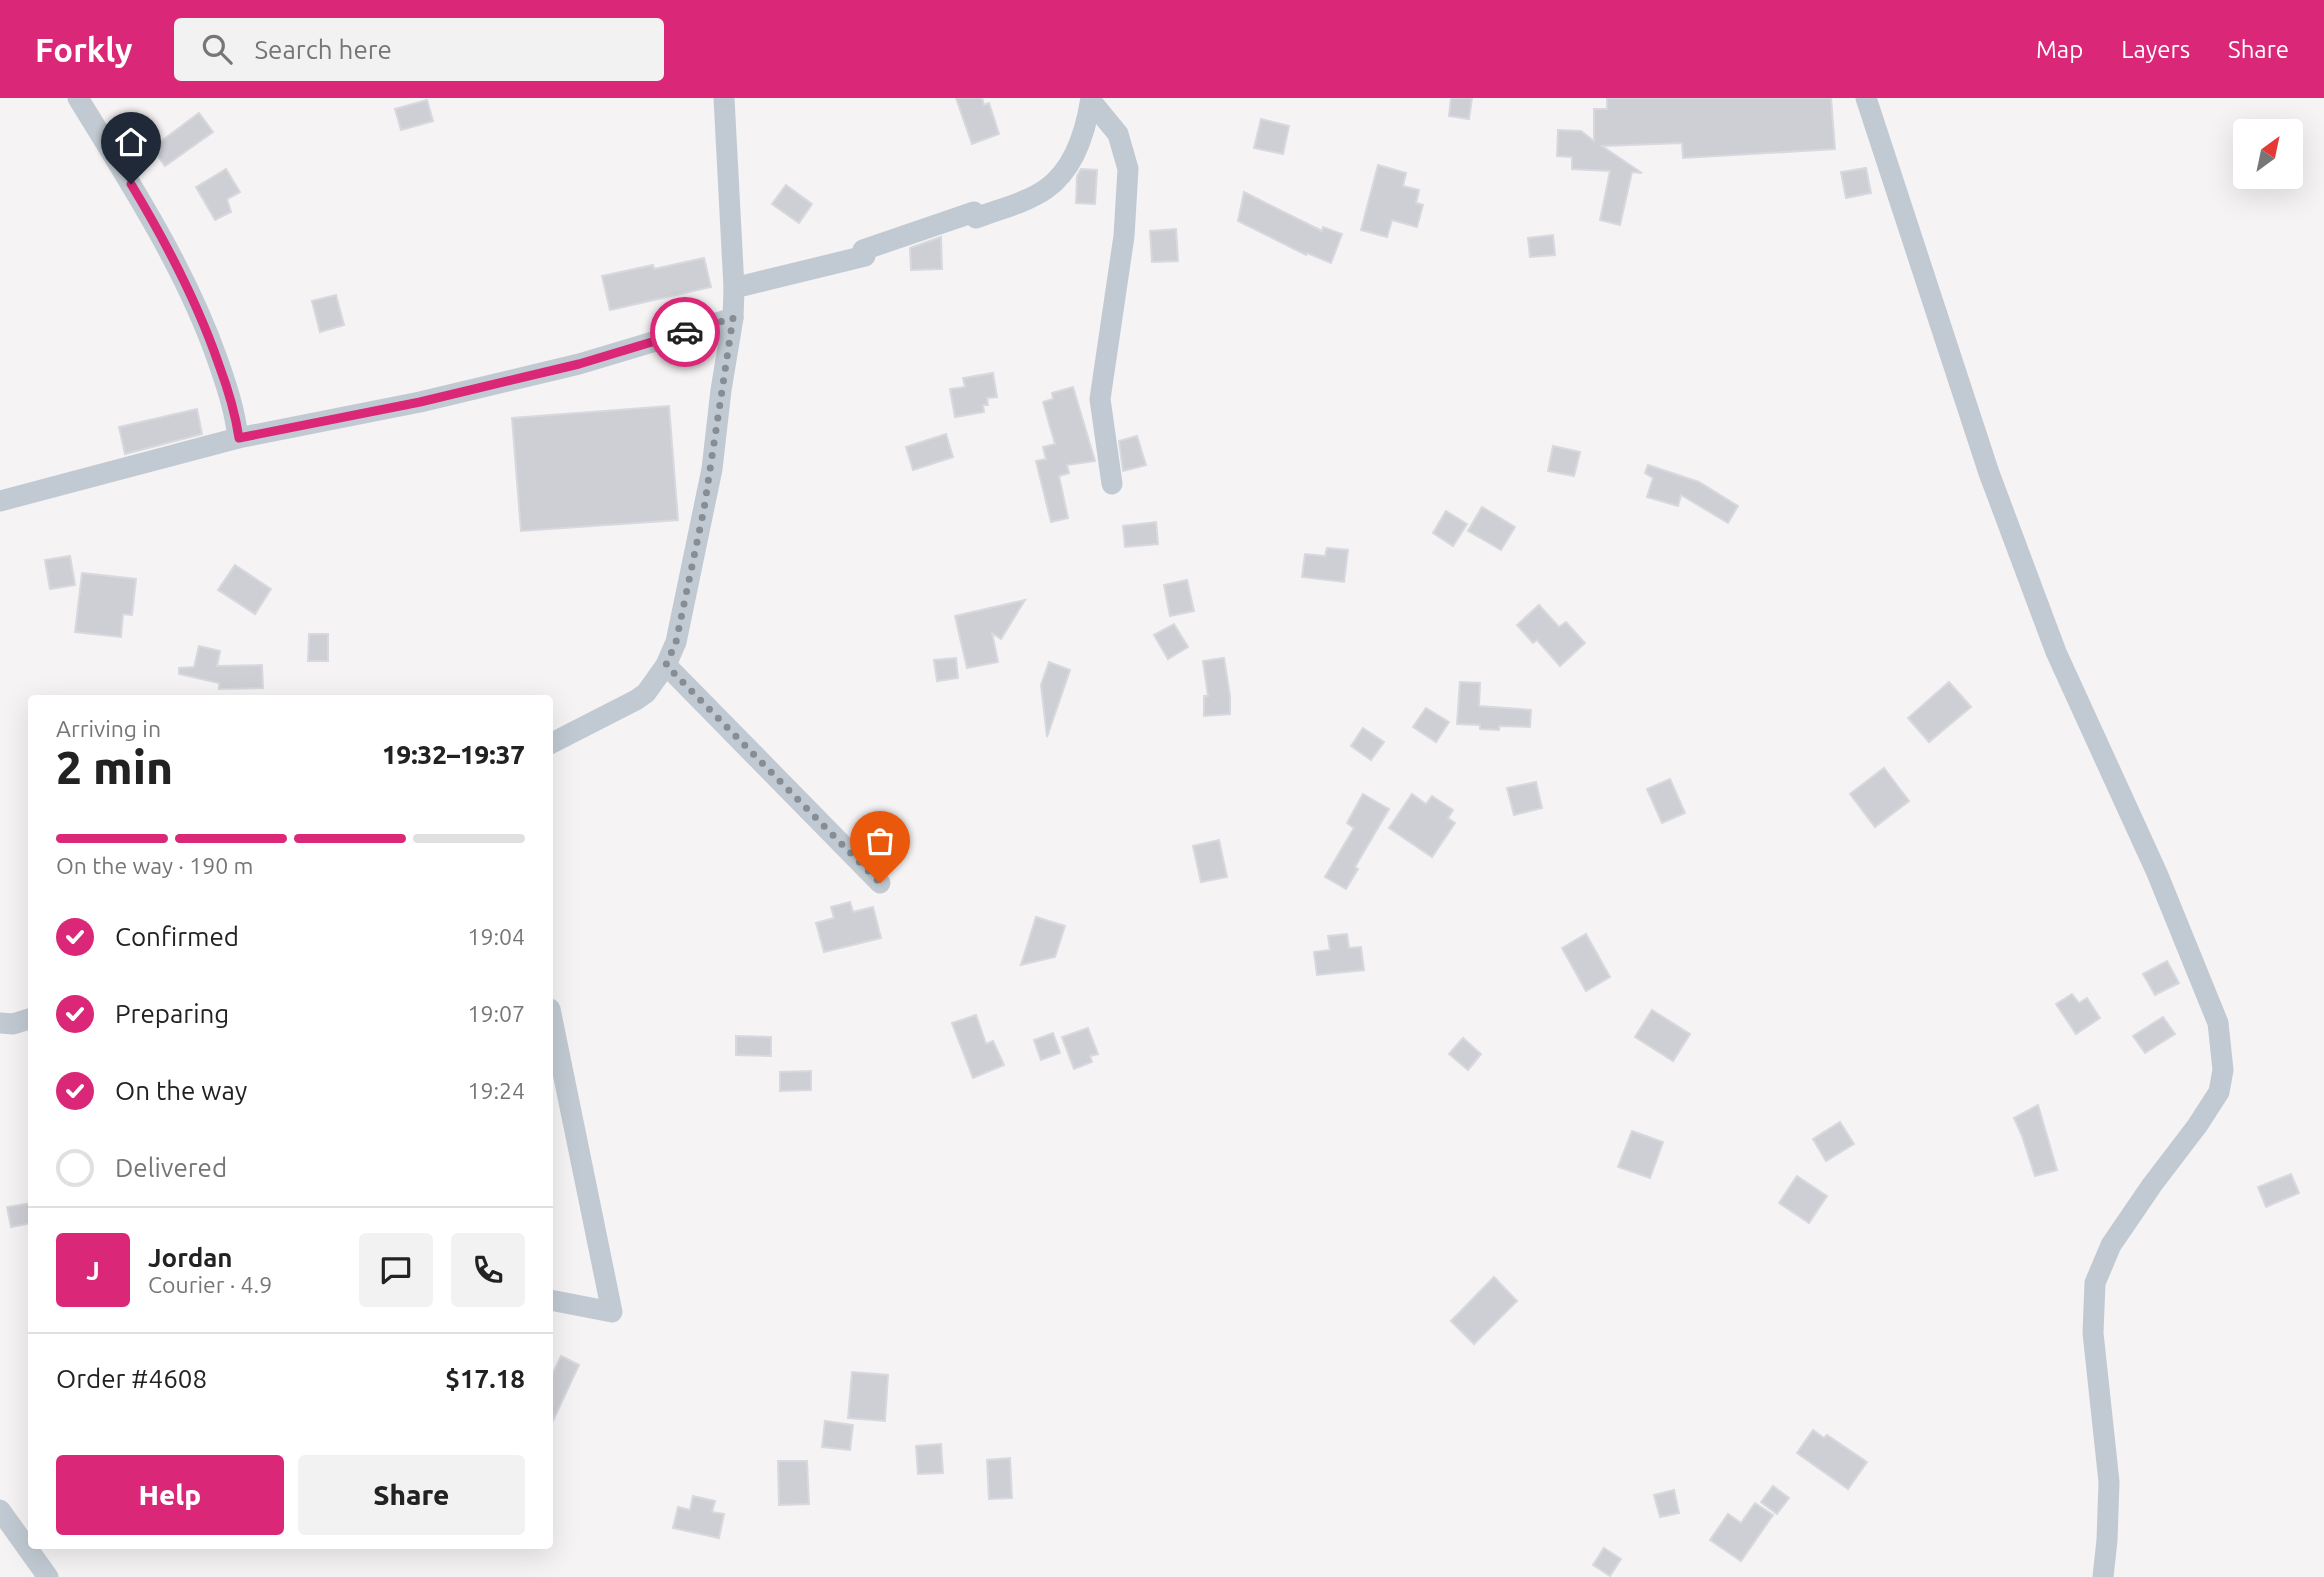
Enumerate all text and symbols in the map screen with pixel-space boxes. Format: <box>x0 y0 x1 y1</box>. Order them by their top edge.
search box <box>174 18 664 81</box>
icon: search <box>198 30 236 68</box>
text: Forkly <box>35 31 132 68</box>
text: Search here <box>254 35 392 64</box>
text: Map <box>2036 36 2083 63</box>
text: Layers <box>2121 36 2190 63</box>
text: Share <box>2228 36 2289 63</box>
pin <box>101 112 161 184</box>
north arrow <box>2233 119 2303 189</box>
map controls <box>2233 119 2303 189</box>
icon: home <box>112 123 150 161</box>
courier <box>650 297 720 367</box>
icon: car <box>666 313 704 351</box>
text: Arriving in <box>56 716 161 741</box>
text: 19:32–19:37 <box>382 740 525 769</box>
text: 2 min <box>56 741 173 793</box>
pin <box>850 811 910 883</box>
icon: bag <box>861 822 899 860</box>
text: On the way · 190 m <box>56 853 253 878</box>
icon: check <box>56 918 94 956</box>
text: Confirmed <box>115 922 239 951</box>
text: 19:04 <box>467 924 525 949</box>
icon: check <box>56 995 94 1033</box>
text: Preparing <box>115 999 229 1028</box>
text: 19:07 <box>467 1001 525 1026</box>
icon: check <box>56 1072 94 1110</box>
text: On the way <box>115 1076 247 1105</box>
text: 19:24 <box>467 1078 525 1103</box>
text: Delivered <box>115 1153 227 1182</box>
button: chat <box>359 1233 433 1307</box>
button: phone <box>451 1233 525 1307</box>
text: Jordan <box>148 1243 233 1272</box>
text: J <box>86 1256 100 1285</box>
text: Courier · 4.9 <box>148 1272 272 1297</box>
text: Order #4608 <box>56 1364 207 1393</box>
text: $17.18 <box>445 1364 525 1393</box>
button: Help <box>56 1455 284 1535</box>
button: Share <box>298 1455 525 1535</box>

